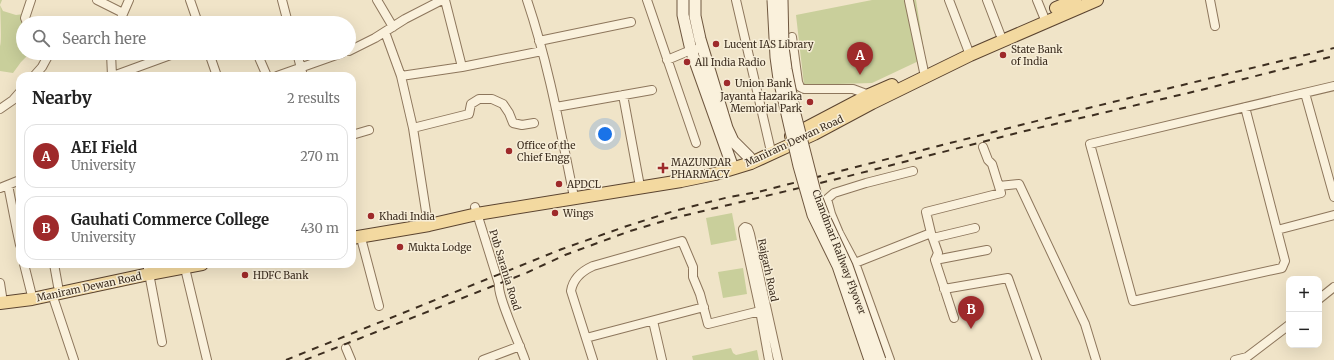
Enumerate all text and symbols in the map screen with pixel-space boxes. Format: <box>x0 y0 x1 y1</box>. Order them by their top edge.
search box <box>16 16 356 60</box>
icon: search <box>30 27 52 49</box>
text: Search here <box>62 29 146 48</box>
place label: Lucent IAS Library <box>724 38 814 51</box>
marker: Lucent IAS Library <box>711 39 721 49</box>
pin: A <box>847 42 873 75</box>
place label: State Bank of India <box>1011 43 1063 68</box>
marker: State Bank of India <box>998 50 1008 60</box>
place label: All India Radio <box>694 56 766 69</box>
marker: All India Radio <box>682 57 692 67</box>
place label: Union Bank <box>735 77 793 90</box>
marker: Union Bank <box>722 78 732 88</box>
text: Nearby <box>32 87 92 109</box>
text: 2 results <box>287 90 340 107</box>
place label: Jayanta Hazarika Memorial Park <box>719 90 803 115</box>
marker: Jayanta Hazarika Memorial Park <box>805 97 815 107</box>
street label: Maniram Dewan Road <box>743 112 845 170</box>
your location <box>595 124 615 144</box>
text: AEI Field <box>71 138 137 157</box>
place label: Office of the Chief Engg <box>517 139 575 164</box>
marker: Office of the Chief Engg <box>504 146 514 156</box>
text: A <box>41 148 51 165</box>
text: 270 m <box>300 148 339 165</box>
place label: MAZUNDAR PHARMACY <box>671 156 731 181</box>
text: University <box>71 157 136 174</box>
marker: MAZUNDAR PHARMACY <box>658 163 668 173</box>
place label: APDCL <box>566 178 602 191</box>
marker: APDCL <box>554 179 564 189</box>
street label: Chandmari Railway Flyover <box>809 188 869 317</box>
place label: Wings <box>562 207 594 220</box>
marker: Wings <box>550 208 560 218</box>
text: Gauhati Commerce College <box>71 210 269 229</box>
place label: Khadi India <box>379 210 435 223</box>
marker: Khadi India <box>366 211 376 221</box>
text: B <box>41 220 51 237</box>
text: 430 m <box>300 220 339 237</box>
street label: Pub Sarania Road <box>486 228 524 312</box>
text: University <box>71 229 136 246</box>
street label: Rajgarh Road <box>755 237 781 303</box>
place label: Mukta Lodge <box>408 241 471 254</box>
marker: Mukta Lodge <box>395 242 405 252</box>
street label: Maniram Dewan Road <box>35 269 143 305</box>
place label: HDFC Bank <box>253 269 309 282</box>
marker: HDFC Bank <box>240 270 250 280</box>
map controls <box>1286 276 1322 348</box>
button: + <box>1286 276 1322 312</box>
pin: B <box>958 296 984 329</box>
button: − <box>1286 312 1322 348</box>

